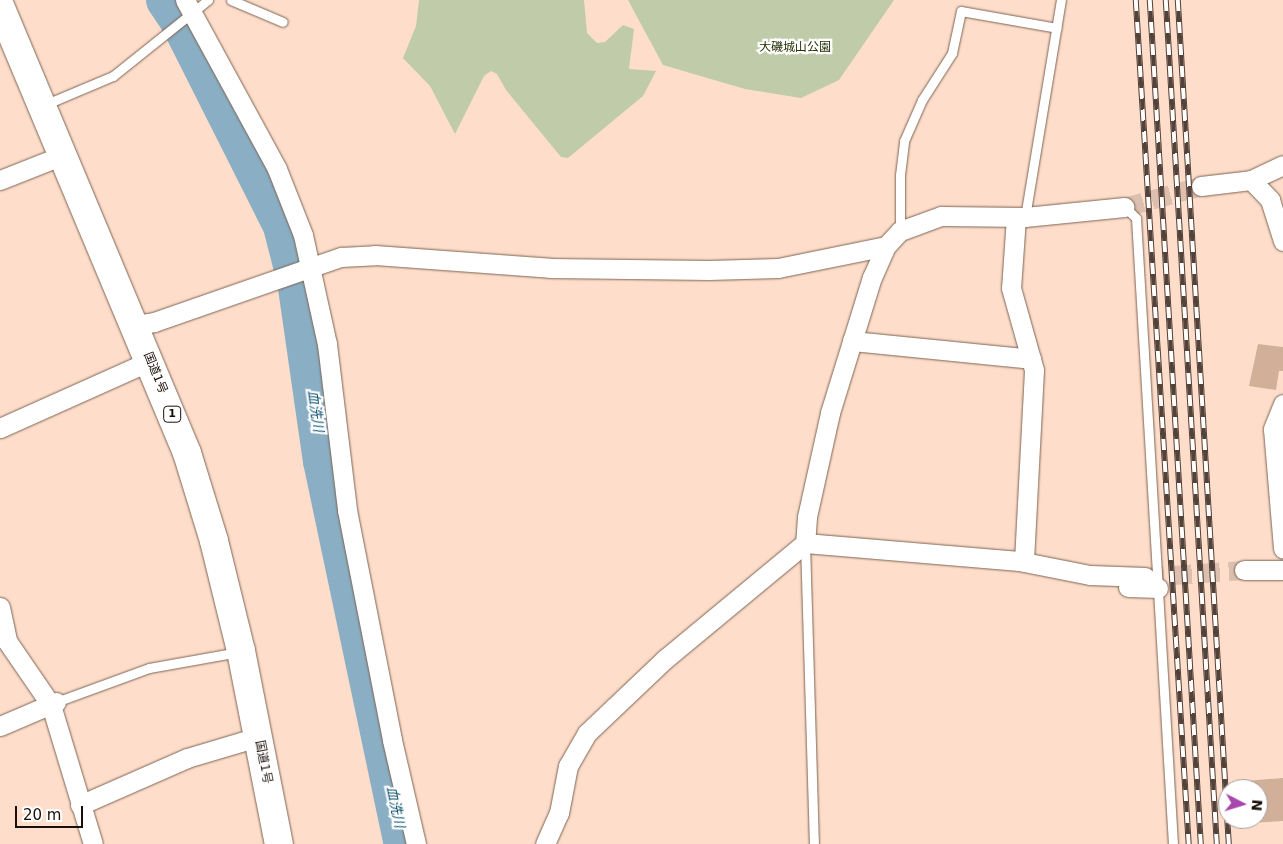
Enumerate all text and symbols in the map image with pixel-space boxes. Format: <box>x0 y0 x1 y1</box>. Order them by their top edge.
park label: 大磯城山公園 <box>759 41 831 55</box>
street label: 国道1号 <box>140 350 170 396</box>
water label: 血洗川 <box>305 389 327 433</box>
road number: 1 <box>162 406 182 422</box>
street label: 国道1号 <box>252 739 274 785</box>
north arrow <box>1218 779 1268 829</box>
water label: 血洗川 <box>383 785 409 829</box>
scale bar <box>18 796 85 828</box>
text: N <box>1248 799 1265 812</box>
text: 20 m <box>23 806 61 824</box>

